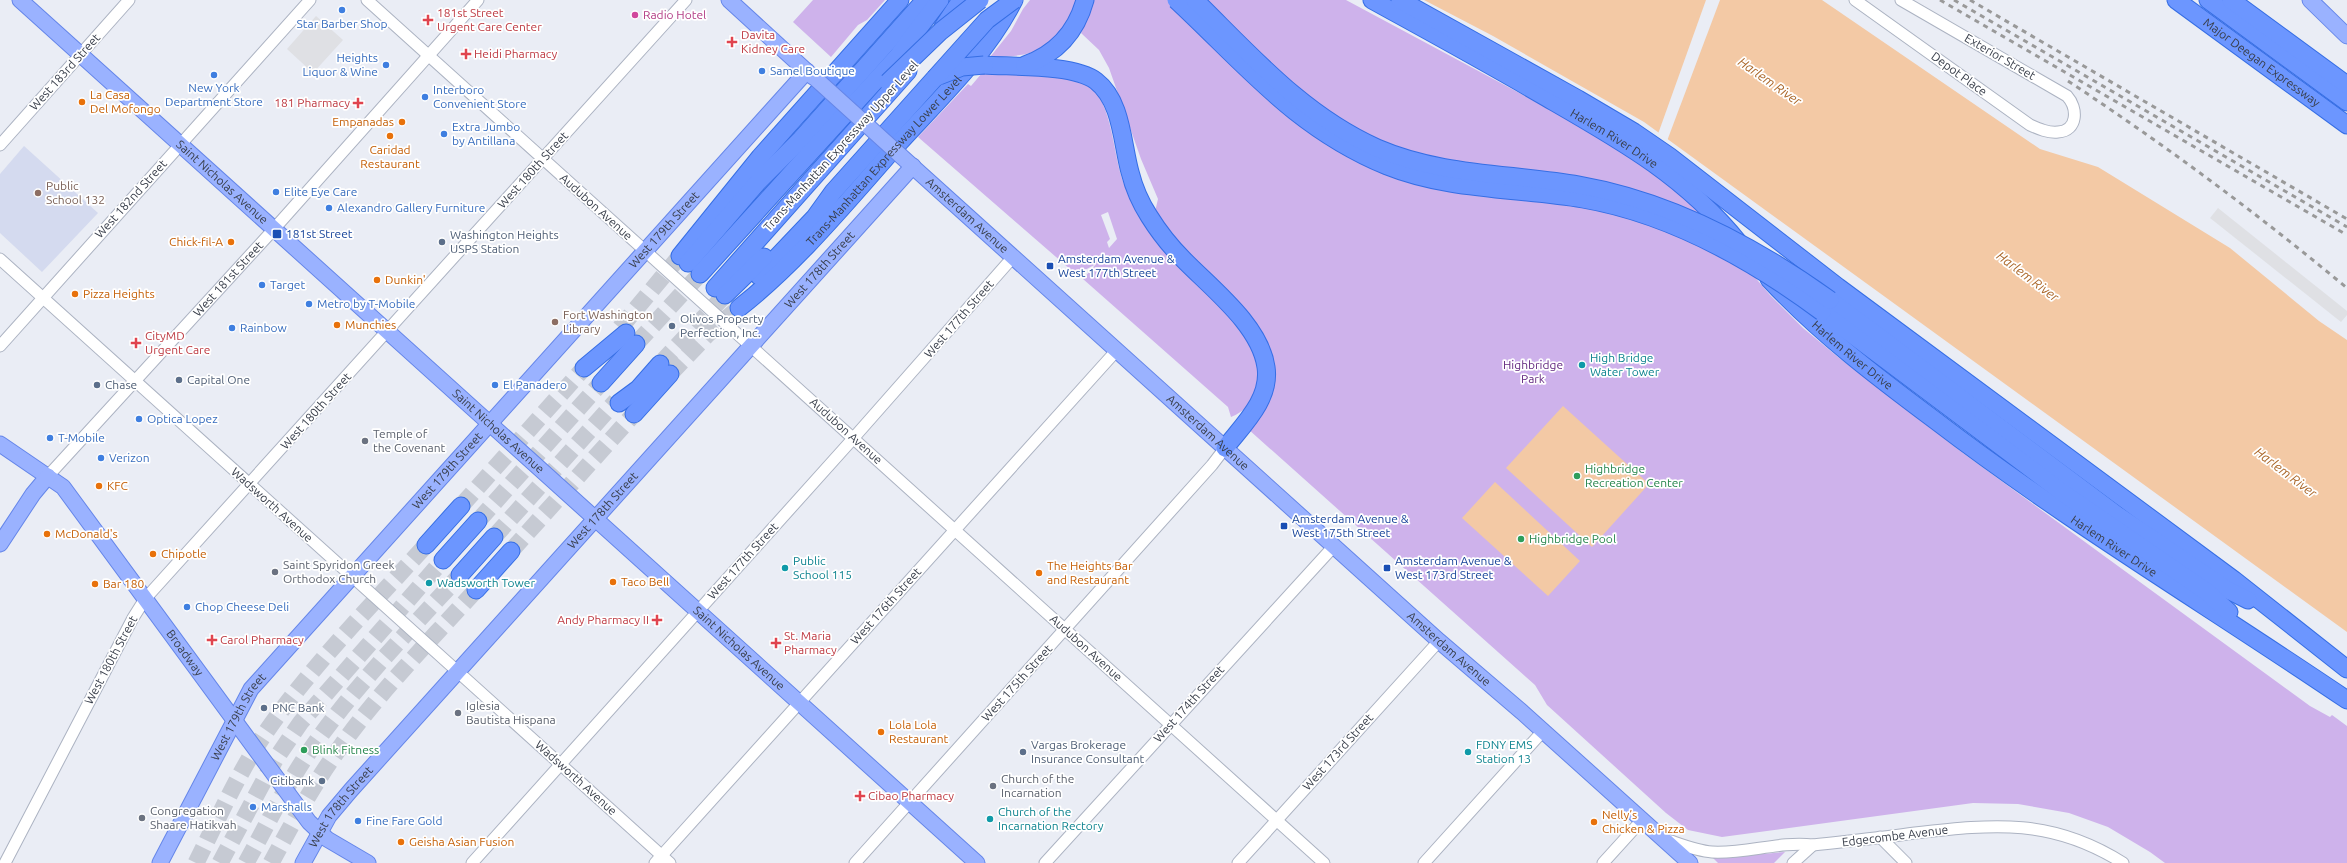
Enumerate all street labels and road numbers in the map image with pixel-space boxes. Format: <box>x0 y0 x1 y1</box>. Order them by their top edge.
street label: Major Deegan Expressway <box>2201 15 2323 109</box>
street label: West 183rd Street <box>27 31 103 113</box>
street label: Exterior Street <box>1963 31 2038 82</box>
street label: Depot Place <box>1929 49 1990 98</box>
street label: Trans-Manhattan Expressway Upper Level <box>761 58 920 233</box>
street label: Trans-Manhattan Expressway Lower Level <box>804 73 964 248</box>
street label: Harlem River Drive <box>1568 106 1661 171</box>
street label: West 180th Street <box>495 129 571 211</box>
street label: Saint Nicholas Avenue <box>174 137 271 226</box>
street label: West 182nd Street <box>92 157 169 240</box>
street label: Audubon Avenue <box>558 171 635 242</box>
street label: Amsterdam Avenue <box>924 175 1011 256</box>
street label: West 179th Street <box>626 188 702 270</box>
street label: West 178th Street <box>781 228 857 310</box>
street label: West 181st Street <box>190 238 266 319</box>
street label: West 177th Street <box>921 277 996 360</box>
street label: Harlem River Drive <box>1810 318 1895 392</box>
street label: West 180th Street <box>278 370 354 452</box>
street label: Saint Nicholas Avenue <box>450 386 547 475</box>
street label: Amsterdam Avenue <box>1164 392 1252 472</box>
street label: Audubon Avenue <box>808 395 885 466</box>
street label: West 179th Street <box>409 429 485 511</box>
street label: Wadsworth Avenue <box>229 465 316 545</box>
street label: West 178th Street <box>565 469 640 551</box>
street label: Harlem River Drive <box>2069 513 2160 579</box>
street label: West 177th Street <box>705 520 781 602</box>
street label: West 176th Street <box>848 565 924 647</box>
street label: Saint Nicholas Avenue <box>691 603 788 692</box>
street label: Amsterdam Avenue <box>1405 609 1493 688</box>
street label: Audubon Avenue <box>1048 612 1125 683</box>
street label: West 180th Street <box>82 613 140 706</box>
street label: Broadway <box>164 627 206 678</box>
street label: West 175th Street <box>979 642 1055 724</box>
street label: West 174th Street <box>1151 663 1227 745</box>
street label: West 179th Street <box>208 670 268 762</box>
street label: West 173rd Street <box>1300 711 1376 793</box>
street label: Wadsworth Avenue <box>533 738 620 818</box>
street label: West 178th Street <box>306 763 375 849</box>
street label: Edgecombe Avenue <box>1841 823 1949 848</box>

